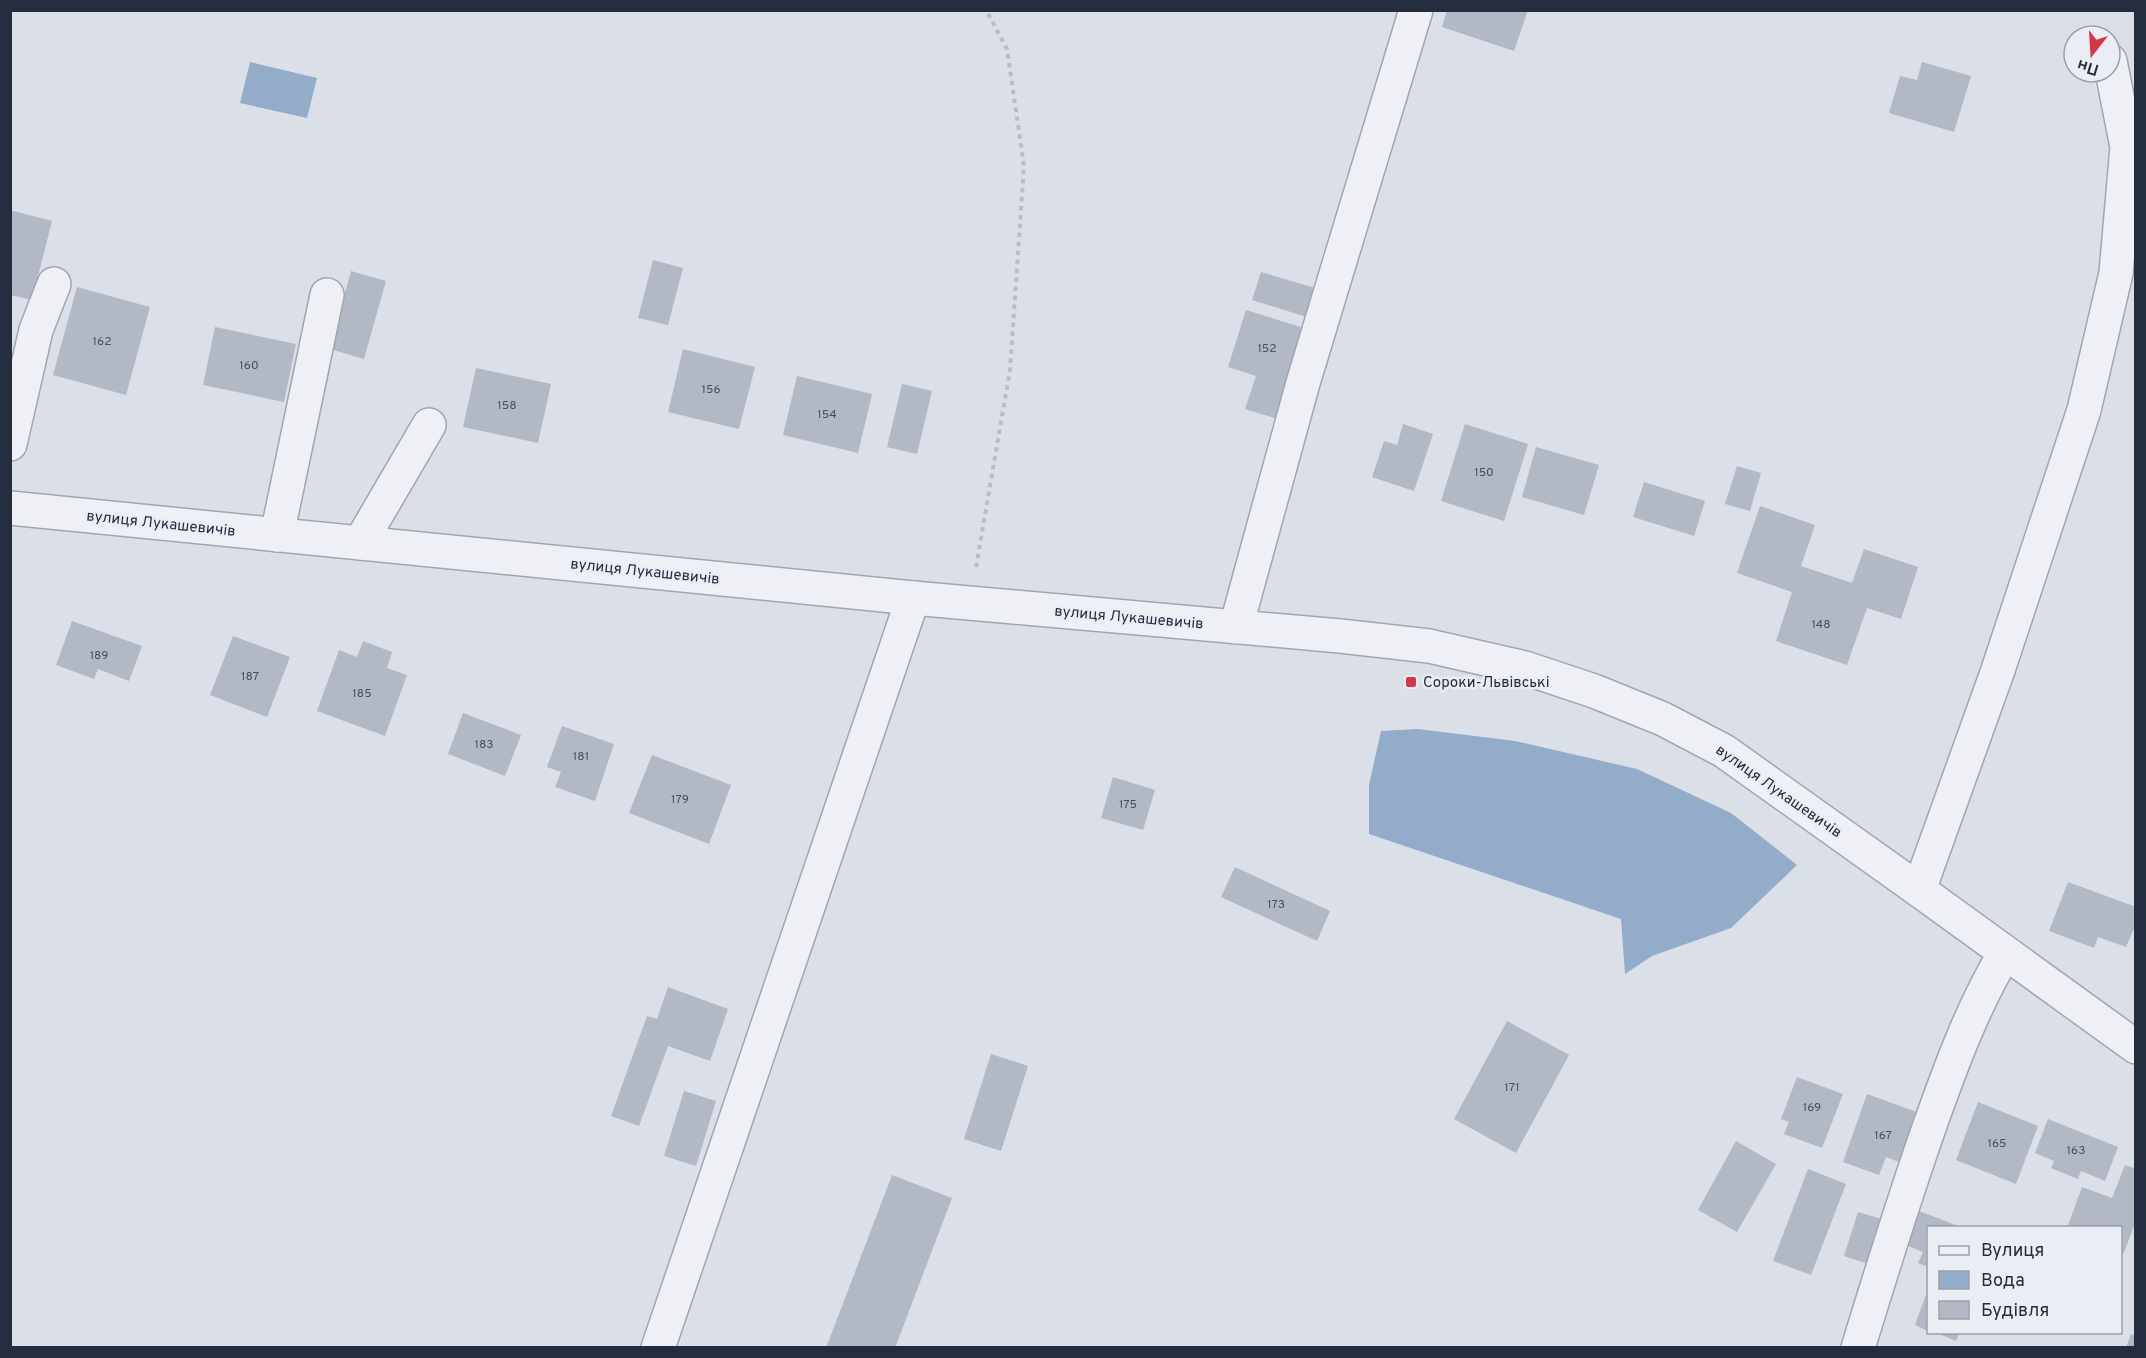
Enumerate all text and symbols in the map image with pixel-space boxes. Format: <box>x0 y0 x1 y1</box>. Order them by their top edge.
north arrow <box>2062 24 2122 84</box>
text: Пн <box>2075 54 2101 79</box>
house number: 162 <box>93 334 111 350</box>
house number: 152 <box>1257 341 1277 357</box>
house number: 160 <box>239 358 259 374</box>
house number: 156 <box>701 382 721 398</box>
house number: 158 <box>497 398 517 414</box>
house number: 154 <box>817 407 837 423</box>
house number: 150 <box>1474 465 1494 481</box>
street label: вулиця Лукашевичів <box>85 507 236 542</box>
street label: вулиця Лукашевичів <box>569 555 720 590</box>
street label: вулиця Лукашевичів <box>1053 602 1204 634</box>
house number: 148 <box>1811 617 1831 633</box>
house number: 189 <box>90 648 108 664</box>
house number: 187 <box>241 669 259 685</box>
place label: Сороки-Львівські <box>1423 674 1549 693</box>
marker: Сороки-Львівські <box>1404 675 1418 689</box>
house number: 185 <box>352 686 372 702</box>
house number: 183 <box>474 737 494 753</box>
street label: вулиця Лукашевичів <box>1711 741 1845 843</box>
house number: 181 <box>573 749 589 765</box>
house number: 179 <box>671 792 689 808</box>
house number: 175 <box>1119 797 1137 813</box>
house number: 173 <box>1267 897 1285 913</box>
house number: 171 <box>1504 1080 1520 1096</box>
house number: 169 <box>1803 1100 1821 1116</box>
house number: 167 <box>1874 1128 1892 1144</box>
house number: 165 <box>1987 1136 2007 1152</box>
house number: 163 <box>2067 1143 2085 1159</box>
legend <box>1927 1226 2122 1334</box>
text: Вулиця <box>1981 1240 2044 1263</box>
text: Вода <box>1981 1270 2025 1293</box>
text: Будівля <box>1981 1300 2049 1323</box>

